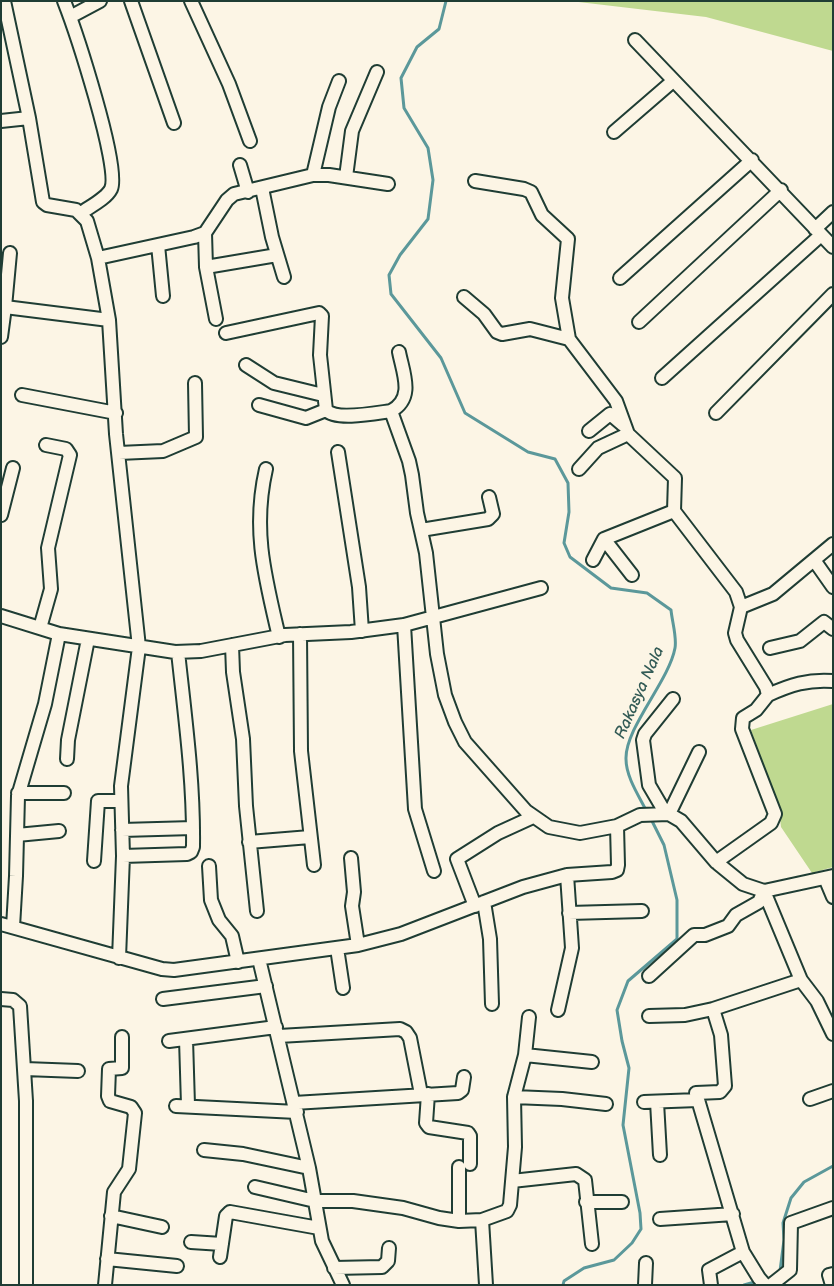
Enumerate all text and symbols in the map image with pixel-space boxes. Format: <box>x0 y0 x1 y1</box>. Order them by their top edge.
water label: Rakasya Nala <box>611 644 669 742</box>

